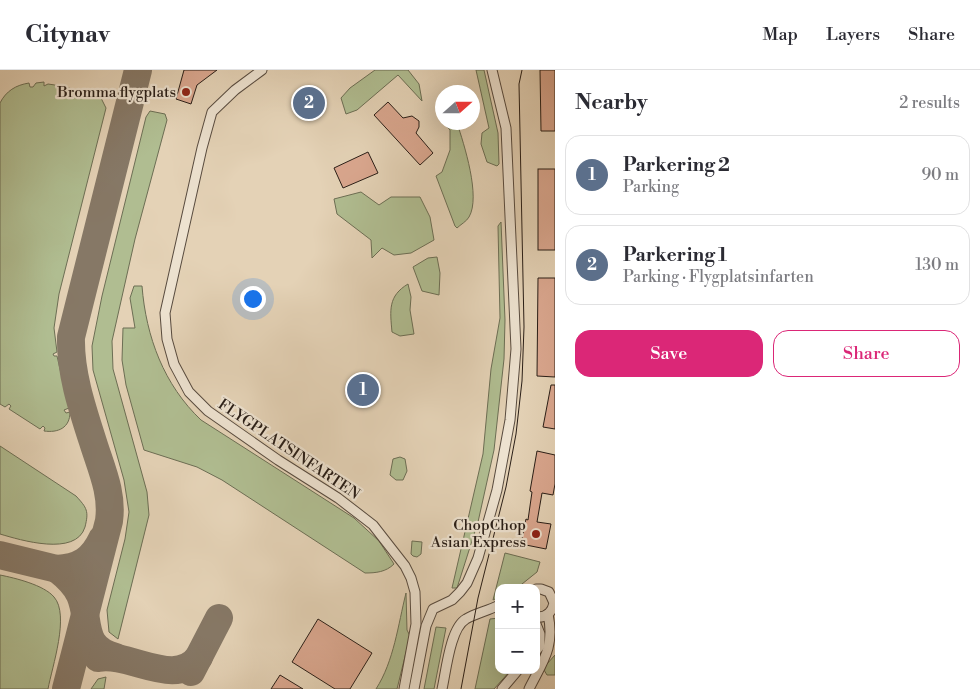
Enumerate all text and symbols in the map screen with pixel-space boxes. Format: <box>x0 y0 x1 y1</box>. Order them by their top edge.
text: Citynav <box>25 20 110 50</box>
text: Map <box>763 23 798 46</box>
text: Layers <box>826 23 880 46</box>
text: Share <box>908 23 955 46</box>
place label: Bromma flygplats <box>56 83 176 102</box>
pin: 2 <box>293 84 325 122</box>
north arrow <box>435 85 480 130</box>
marker: Bromma flygplats <box>180 86 192 98</box>
text: Nearby <box>575 90 648 116</box>
text: 2 results <box>899 93 960 113</box>
text: Parkering 2 <box>623 153 730 177</box>
text: 1 <box>588 165 596 185</box>
text: 90 m <box>921 165 959 185</box>
text: Parking <box>623 177 679 197</box>
text: Parkering 1 <box>623 243 727 267</box>
text: 2 <box>587 255 597 275</box>
text: 130 m <box>915 255 959 275</box>
text: Parking · Flygplatsinfarten <box>623 267 814 287</box>
your location <box>240 286 266 312</box>
button: Save <box>575 330 763 377</box>
button: Share <box>773 330 960 377</box>
pin: 1 <box>347 371 379 409</box>
street label: FLYGPLATSINFARTEN <box>214 395 363 504</box>
place label: ChopChop Asian Express <box>430 516 526 552</box>
marker: ChopChop Asian Express <box>530 528 542 540</box>
map controls <box>495 584 540 674</box>
button: + <box>495 584 540 629</box>
button: − <box>495 629 540 674</box>

